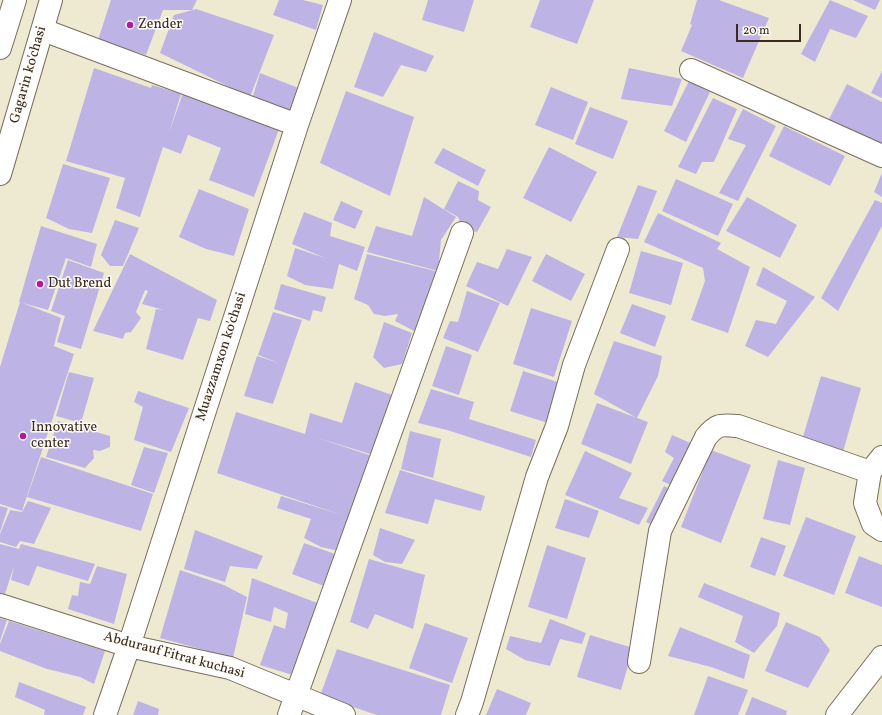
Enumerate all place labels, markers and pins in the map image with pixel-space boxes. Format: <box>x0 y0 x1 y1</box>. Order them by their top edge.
place label: Zender <box>138 17 182 33</box>
marker: Zender <box>125 20 135 30</box>
place label: Dut Brend <box>48 276 111 292</box>
marker: Dut Brend <box>35 279 45 289</box>
place label: Innovative center <box>31 420 97 452</box>
marker: Innovative center <box>18 431 28 441</box>

